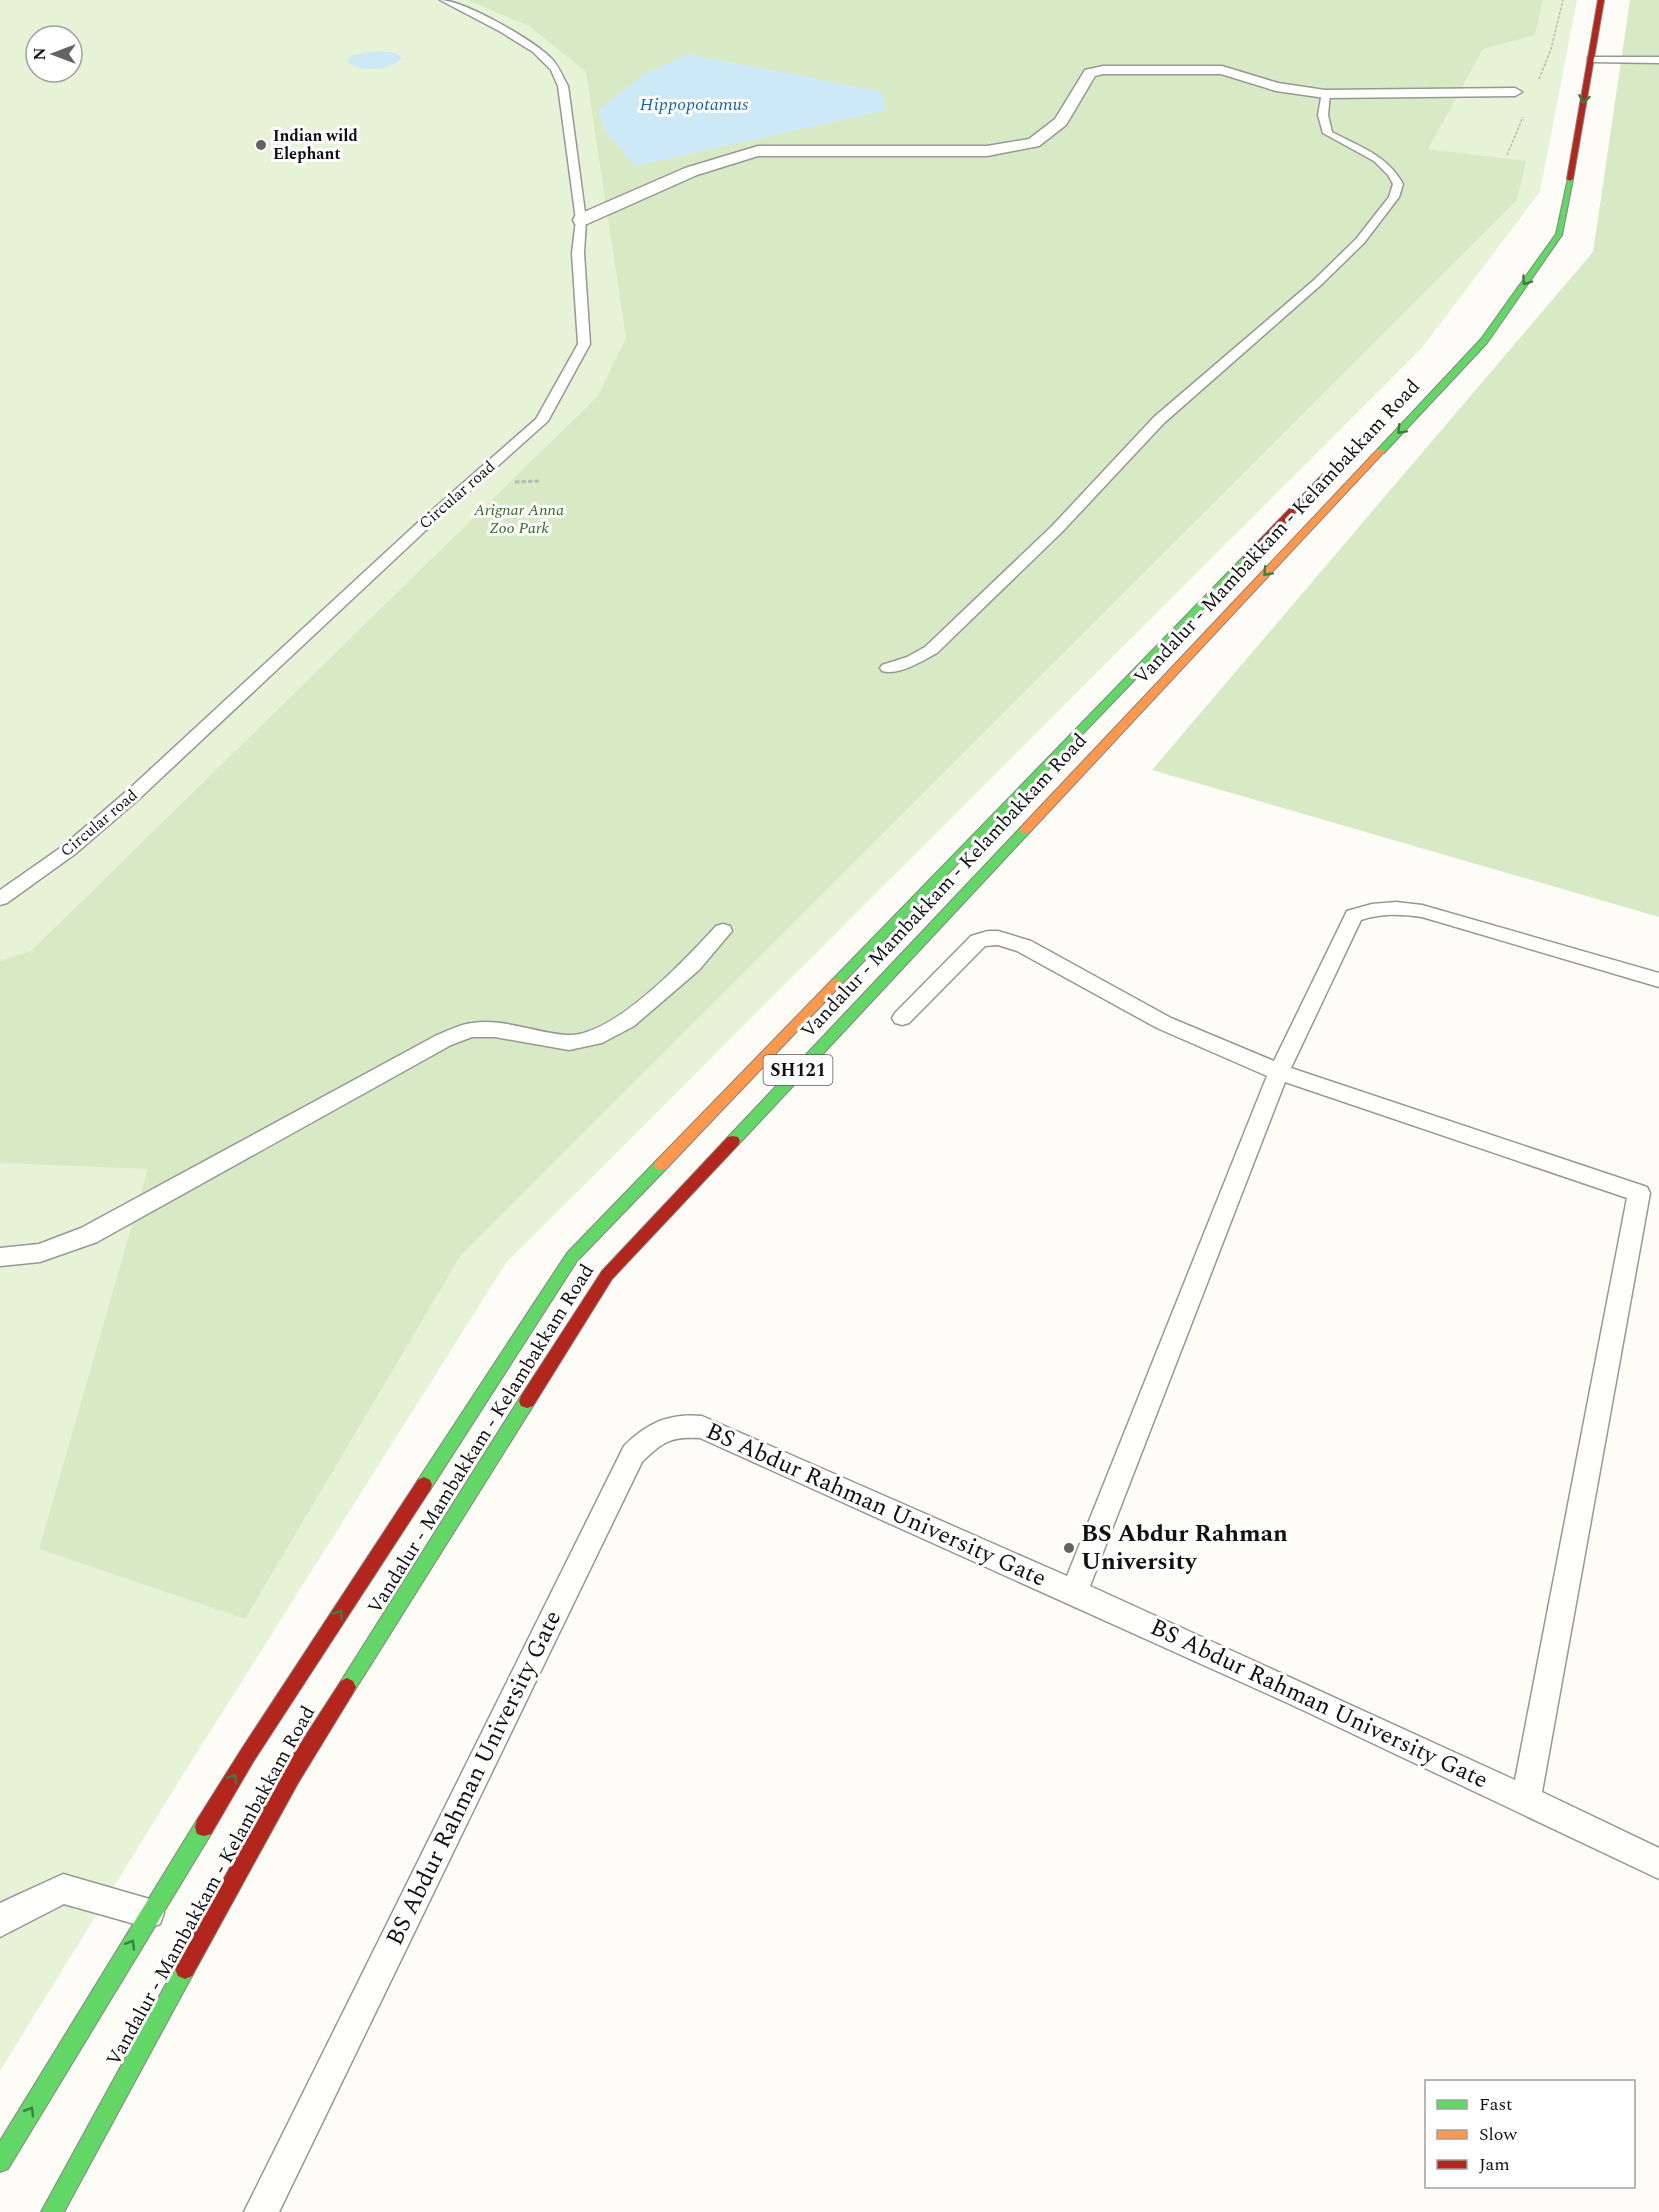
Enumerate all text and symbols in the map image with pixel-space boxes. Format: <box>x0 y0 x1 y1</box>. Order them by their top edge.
north arrow <box>24 24 84 84</box>
text: N <box>28 47 52 61</box>
water label: Hippopotamus <box>640 91 749 118</box>
one-way arrow <box>1578 94 1591 104</box>
place label: Indian wild Elephant <box>273 124 358 166</box>
marker: Indian wild Elephant <box>254 138 268 152</box>
one-way arrow <box>1522 275 1533 286</box>
street label: Vandalur - Mambakkam - Kelambakkam Road <box>1127 373 1427 691</box>
one-way arrow <box>1397 422 1408 433</box>
street label: Circular road <box>414 455 501 535</box>
park label: Arignar Anna Zoo Park <box>473 498 564 540</box>
one-way arrow <box>1263 565 1274 575</box>
street label: Vandalur - Mambakkam - Kelambakkam Road <box>794 727 1094 1045</box>
street label: Circular road <box>55 783 143 863</box>
road number: SH121 <box>764 1055 832 1085</box>
street label: Vandalur - Mambakkam - Kelambakkam Road <box>360 1258 602 1620</box>
street label: BS Abdur Rahman University Gate <box>700 1413 1052 1597</box>
place label: BS Abdur Rahman University <box>1081 1516 1288 1580</box>
marker: BS Abdur Rahman University <box>1062 1541 1076 1555</box>
street label: BS Abdur Rahman University Gate <box>377 1604 571 1952</box>
one-way arrow <box>332 1610 343 1621</box>
street label: BS Abdur Rahman University Gate <box>1144 1610 1494 1798</box>
street label: Vandalur - Mambakkam - Kelambakkam Road <box>99 1700 323 2072</box>
one-way arrow <box>226 1774 237 1785</box>
one-way arrow <box>123 1940 135 1950</box>
legend <box>1425 2080 1635 2188</box>
text: Fast <box>1479 2091 1512 2118</box>
one-way arrow <box>23 2107 35 2117</box>
text: Slow <box>1479 2121 1518 2148</box>
text: Jam <box>1479 2151 1510 2178</box>

